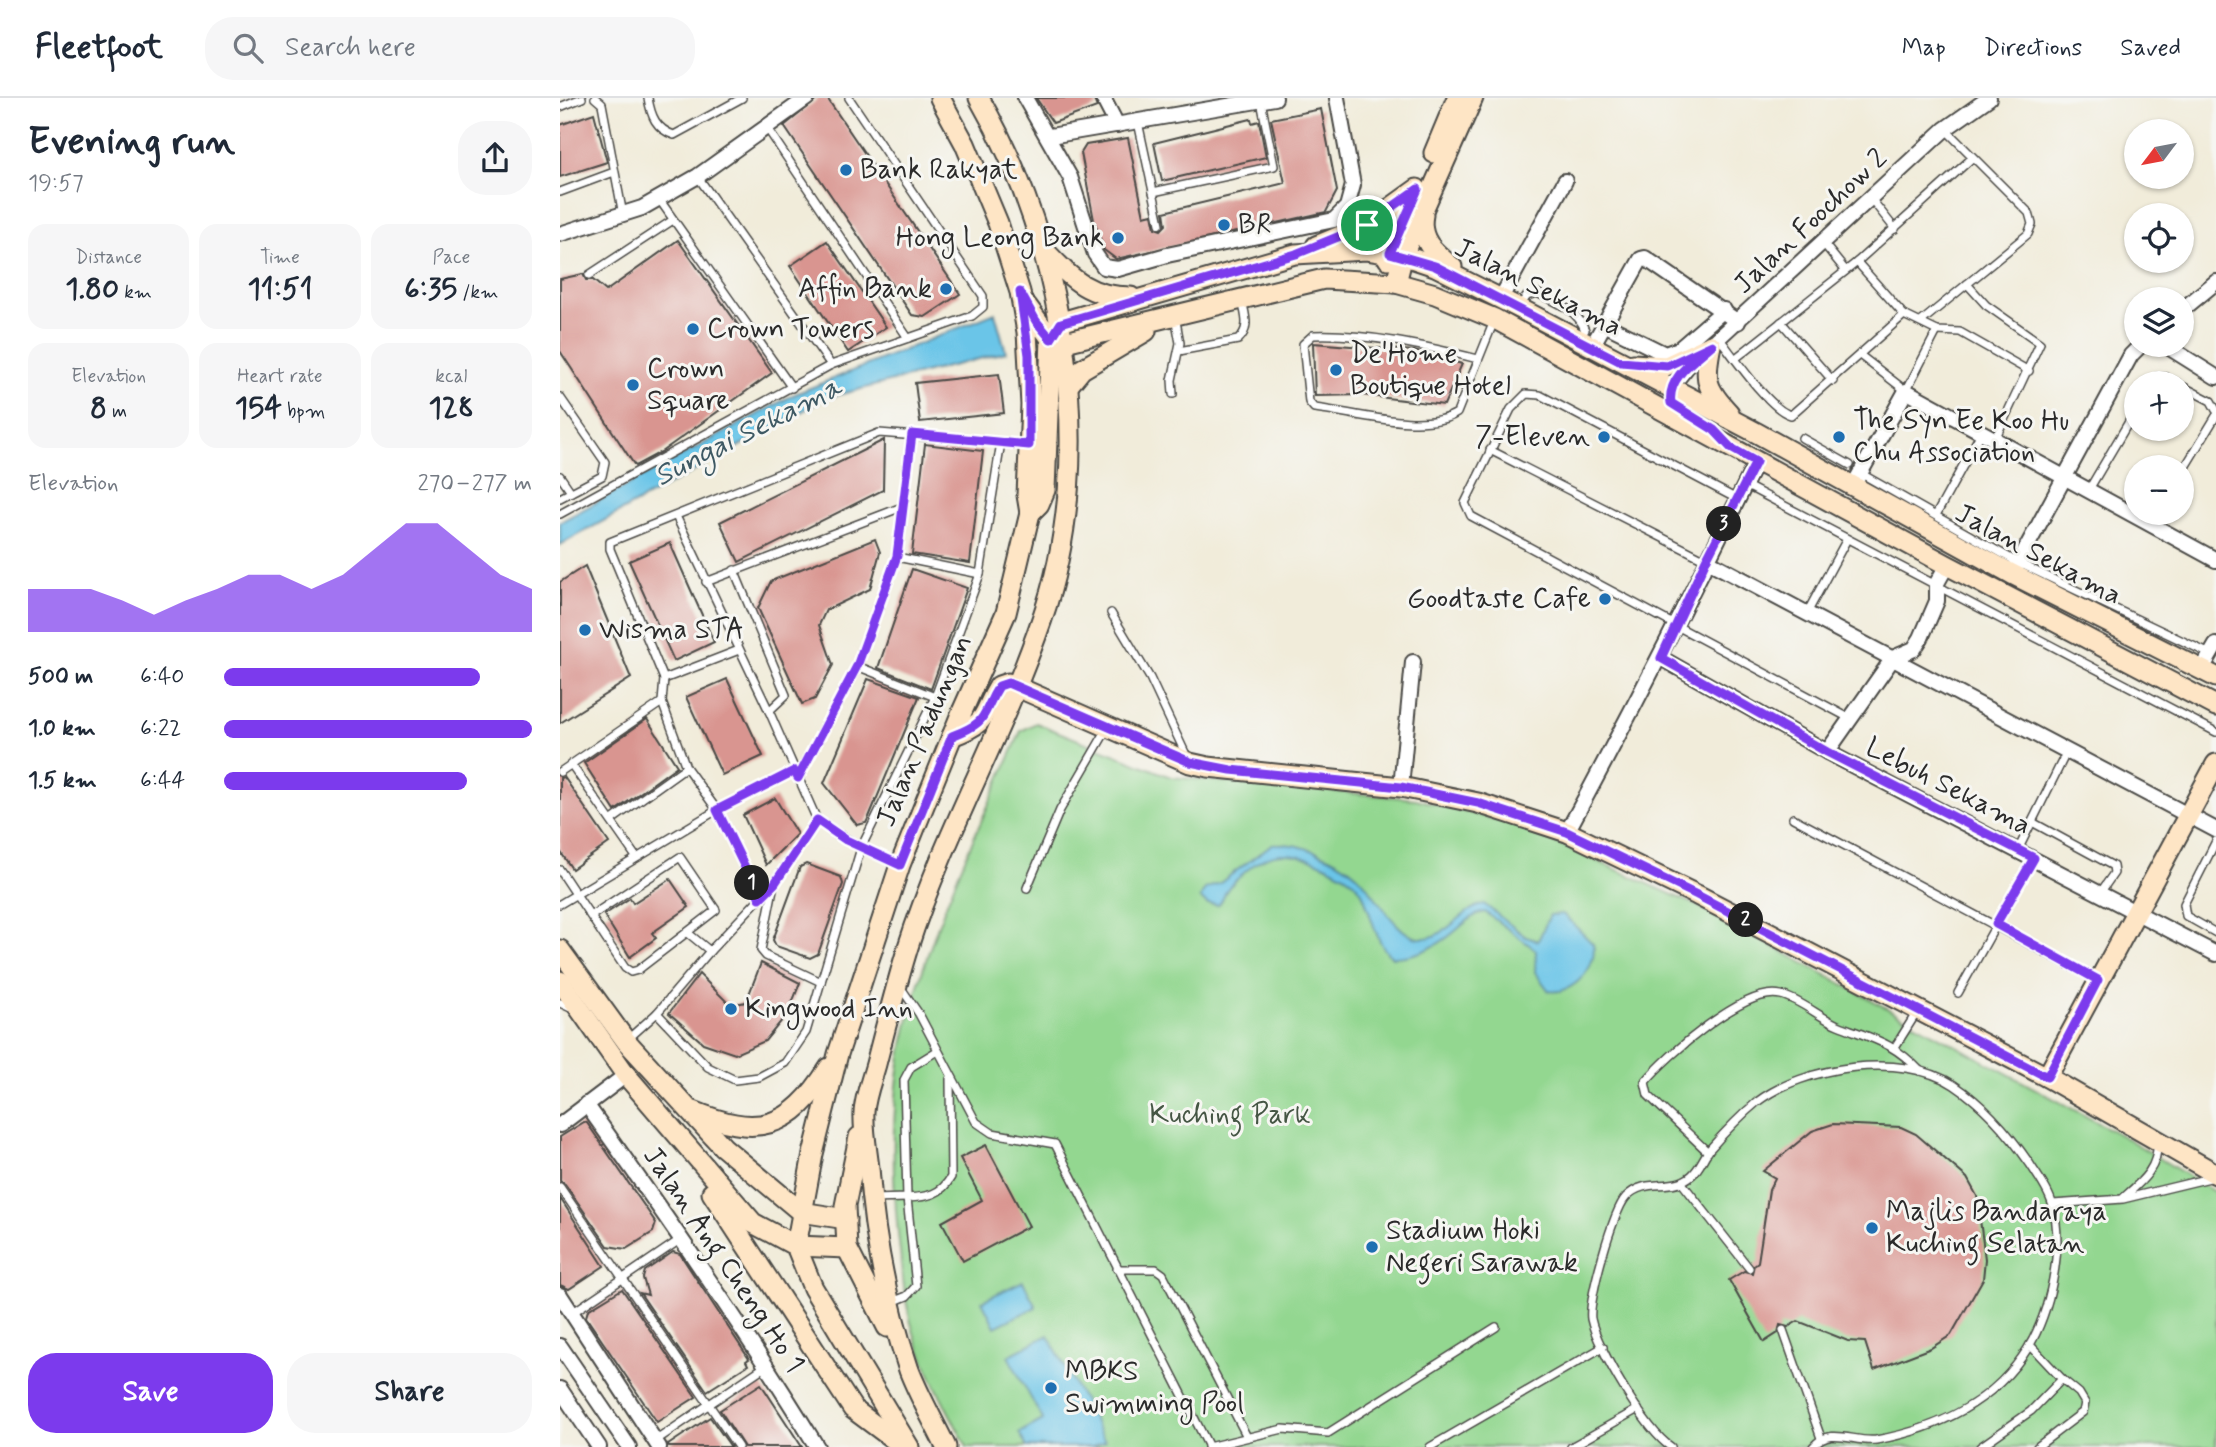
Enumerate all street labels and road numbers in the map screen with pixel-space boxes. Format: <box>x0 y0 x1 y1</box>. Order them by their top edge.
street label: Jalan Foochow 2 <box>1726 141 1896 303</box>
street label: Jalan Sekama <box>1448 230 1628 346</box>
street label: Jalan Sekama <box>1948 496 2128 614</box>
street label: Jalan Padungan <box>868 630 982 832</box>
street label: Lebuh Sekama <box>1859 729 2037 845</box>
street label: Jalan Ang Cheng Ho 1 <box>631 1140 812 1382</box>

